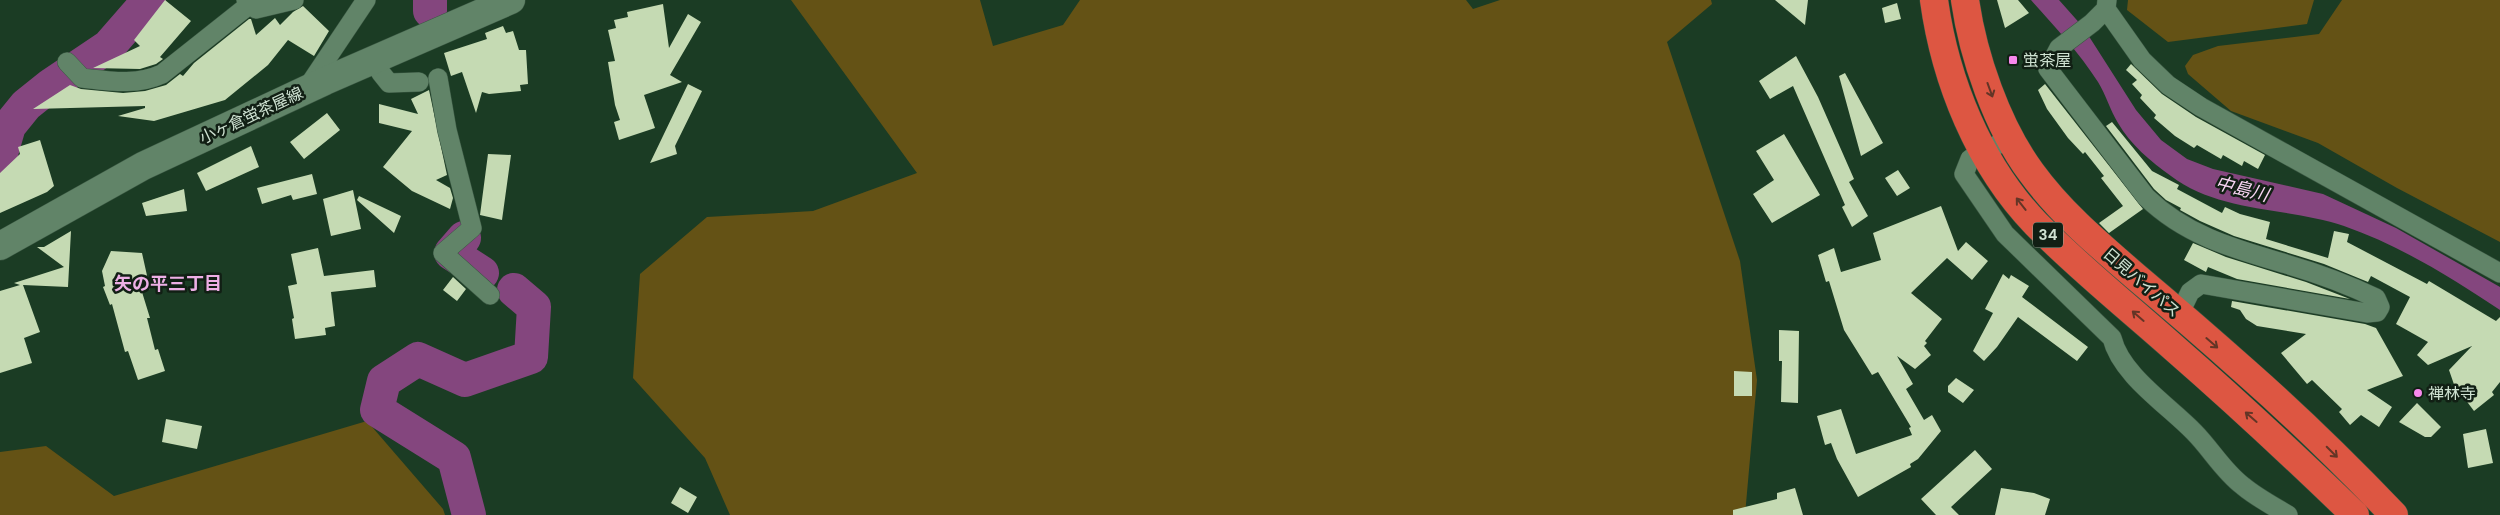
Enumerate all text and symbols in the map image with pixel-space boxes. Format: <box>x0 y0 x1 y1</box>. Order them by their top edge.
place label: 蛍茶屋 <box>2023 50 2071 71</box>
marker: 蛍茶屋 <box>2007 54 2019 66</box>
street label: 小ヶ倉蛍茶屋線 <box>196 82 306 149</box>
one-way arrow <box>1986 82 1995 97</box>
water label: 中島川 <box>2213 171 2273 208</box>
one-way arrow <box>2015 198 2026 211</box>
road number: 34 <box>2033 222 2063 248</box>
street label: 日見バイパス <box>2099 243 2185 322</box>
district label: 矢の平三丁目 <box>114 272 222 296</box>
one-way arrow <box>2132 311 2145 322</box>
one-way arrow <box>2205 337 2218 348</box>
place label: 禅林寺 <box>2428 383 2476 404</box>
marker: 禅林寺 <box>2412 387 2424 399</box>
one-way arrow <box>2245 411 2258 423</box>
one-way arrow <box>2326 446 2338 458</box>

